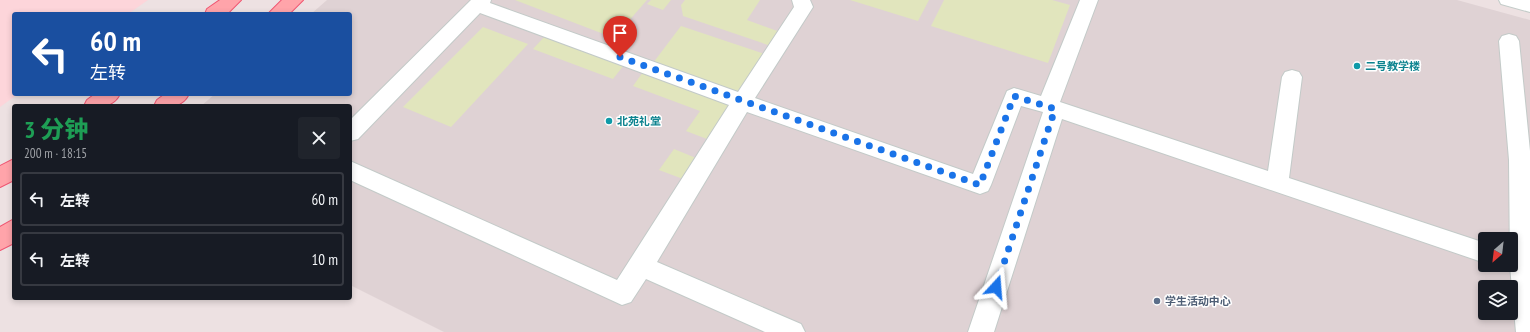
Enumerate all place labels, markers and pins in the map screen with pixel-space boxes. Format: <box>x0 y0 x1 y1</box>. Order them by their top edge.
pin <box>603 16 637 57</box>
place label: 二号教学楼 <box>1365 59 1420 73</box>
marker: 二号教学楼 <box>1352 61 1362 71</box>
place label: 北苑礼堂 <box>617 114 661 128</box>
marker: 北苑礼堂 <box>604 116 614 126</box>
place label: 学生活动中心 <box>1165 294 1231 308</box>
marker: 学生活动中心 <box>1152 296 1162 306</box>

